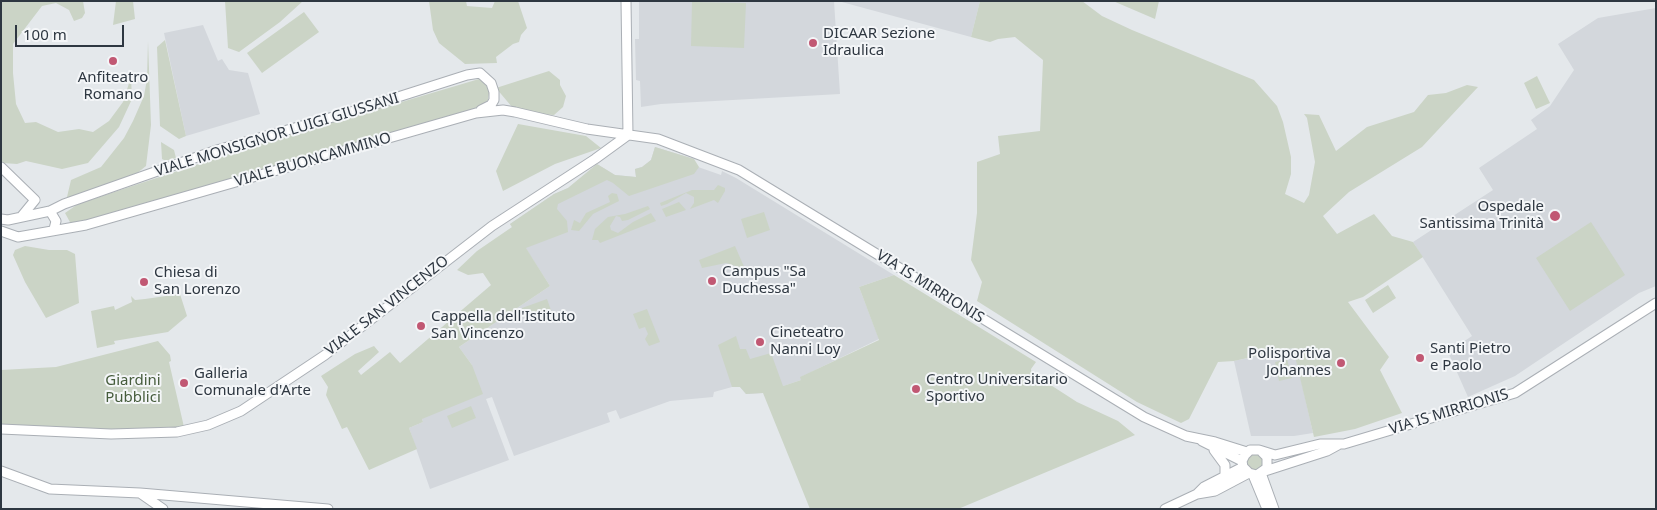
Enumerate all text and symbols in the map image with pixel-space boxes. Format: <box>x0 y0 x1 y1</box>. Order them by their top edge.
scale bar <box>18 15 126 47</box>
text: 100 m <box>23 24 67 44</box>
place label: DICAAR Sezione Idraulica <box>823 25 935 60</box>
marker: DICAAR Sezione Idraulica <box>807 37 819 49</box>
marker: Anfiteatro Romano <box>107 55 119 67</box>
place label: Anfiteatro Romano <box>78 69 148 104</box>
street label: VIALE MONSIGNOR LUIGI GIUSSANI <box>153 89 401 181</box>
street label: VIALE BUONCAMMINO <box>233 129 393 191</box>
place label: Ospedale Santissima Trinità <box>1420 198 1544 233</box>
marker: Ospedale Santissima Trinità <box>1548 209 1562 223</box>
street label: VIA IS MIRRIONIS <box>873 247 987 327</box>
street label: VIALE SAN VINCENZO <box>322 252 452 360</box>
place label: Campus "Sa Duchessa" <box>722 263 806 298</box>
place label: Chiesa di San Lorenzo <box>154 264 241 299</box>
marker: Campus "Sa Duchessa" <box>706 275 718 287</box>
marker: Chiesa di San Lorenzo <box>138 276 150 288</box>
place label: Cappella dell'Istituto San Vincenzo <box>431 308 575 343</box>
marker: Cappella dell'Istituto San Vincenzo <box>415 320 427 332</box>
place label: Cineteatro Nanni Loy <box>770 324 844 359</box>
marker: Cineteatro Nanni Loy <box>754 336 766 348</box>
place label: Santi Pietro e Paolo <box>1430 340 1511 375</box>
place label: Polisportiva Johannes <box>1248 345 1331 380</box>
marker: Santi Pietro e Paolo <box>1414 352 1426 364</box>
marker: Polisportiva Johannes <box>1335 357 1347 369</box>
place label: Galleria Comunale d'Arte <box>194 365 311 400</box>
place label: Centro Universitario Sportivo <box>926 371 1068 406</box>
park label: Giardini Pubblici <box>105 372 161 407</box>
marker: Galleria Comunale d'Arte <box>178 377 190 389</box>
marker: Centro Universitario Sportivo <box>910 383 922 395</box>
street label: VIA IS MIRRIONIS <box>1387 385 1511 439</box>

